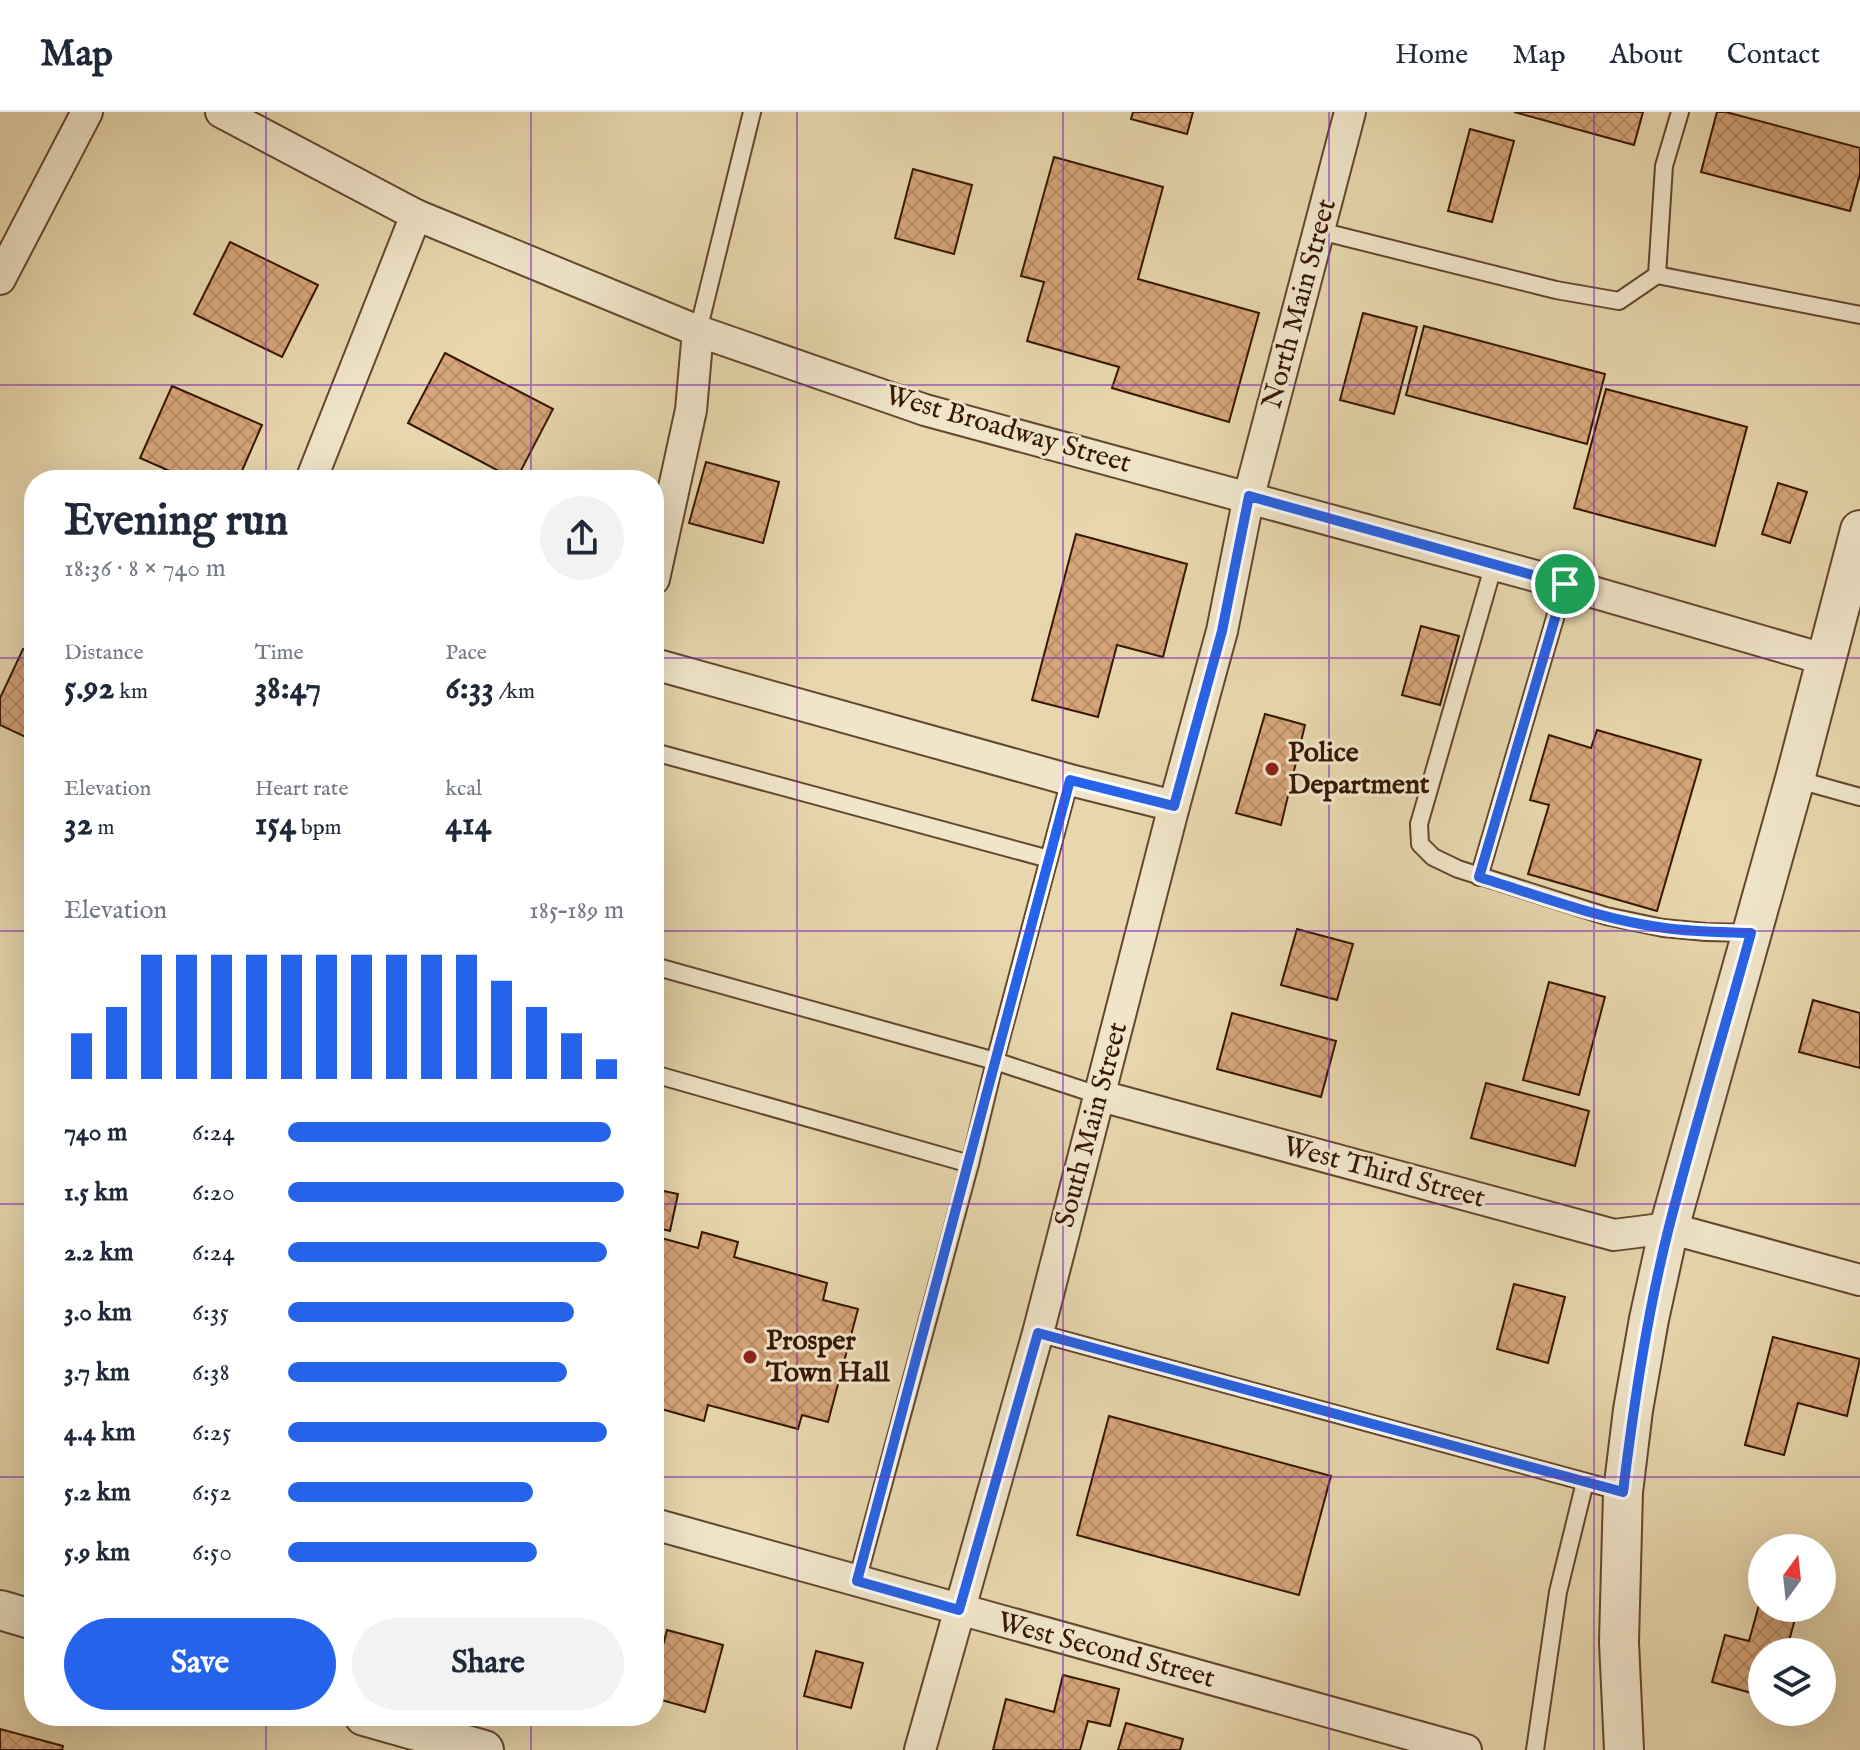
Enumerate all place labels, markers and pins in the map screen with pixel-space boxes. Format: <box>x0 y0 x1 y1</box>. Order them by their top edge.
pin <box>1531 550 1599 618</box>
place label: Police Department <box>1288 736 1430 803</box>
marker: Police Department <box>1263 760 1281 778</box>
place label: Prosper Town Hall <box>765 1324 891 1391</box>
marker: Prosper Town Hall <box>741 1348 759 1366</box>

